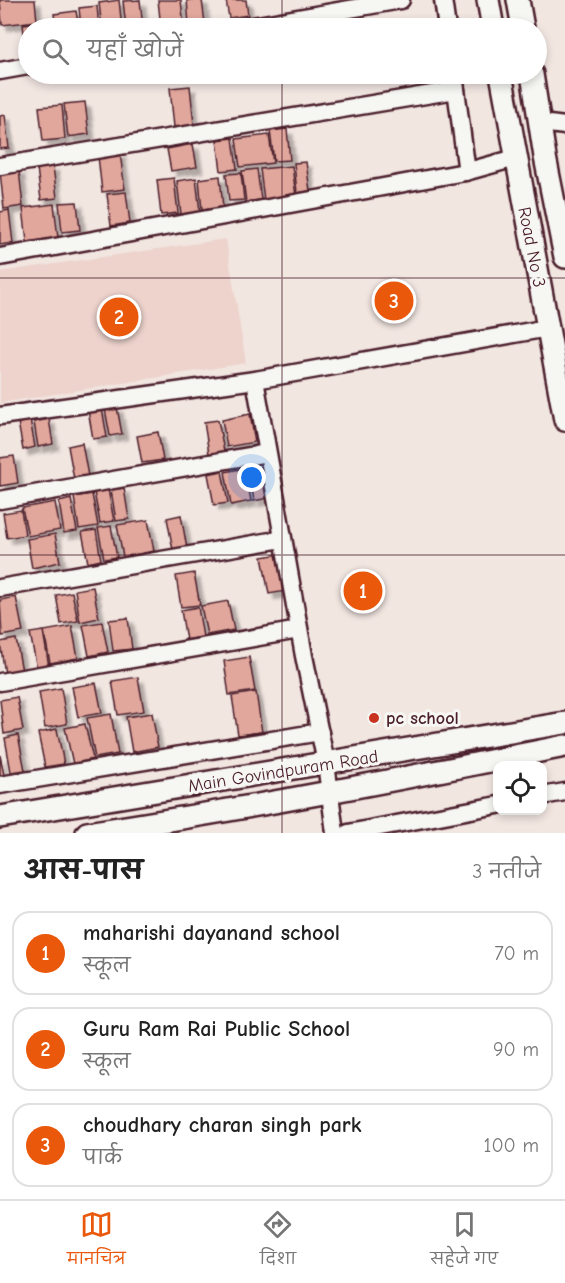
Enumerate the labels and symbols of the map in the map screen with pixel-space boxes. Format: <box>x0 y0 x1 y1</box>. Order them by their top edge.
street label: Road No 3 <box>513 205 550 289</box>
pin: 3 <box>374 278 414 324</box>
pin: 2 <box>100 294 138 340</box>
your location <box>237 463 266 492</box>
pin: 1 <box>344 568 382 614</box>
place label: pc school <box>386 708 459 729</box>
marker: pc school <box>367 711 381 725</box>
street label: Main Govindpuram Road <box>186 746 380 797</box>

